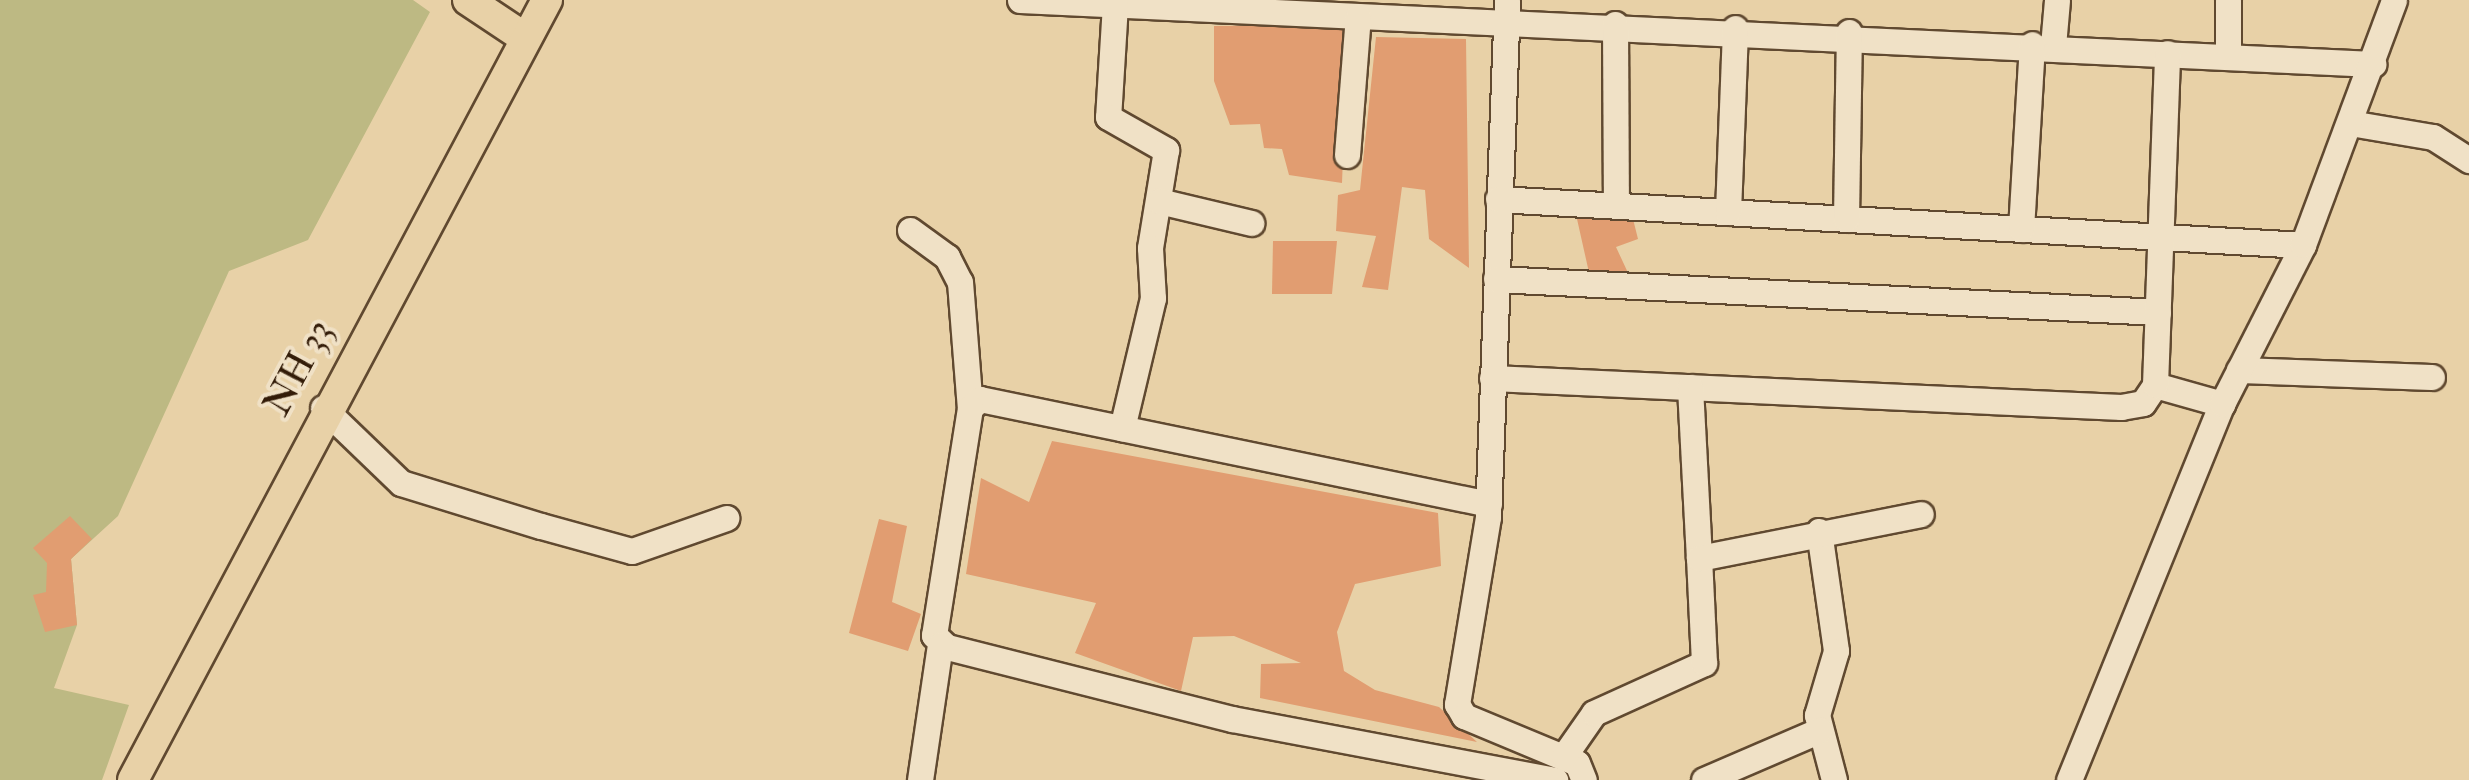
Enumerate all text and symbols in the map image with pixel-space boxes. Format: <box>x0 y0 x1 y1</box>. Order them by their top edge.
street label: NH 33 <box>255 312 343 424</box>

